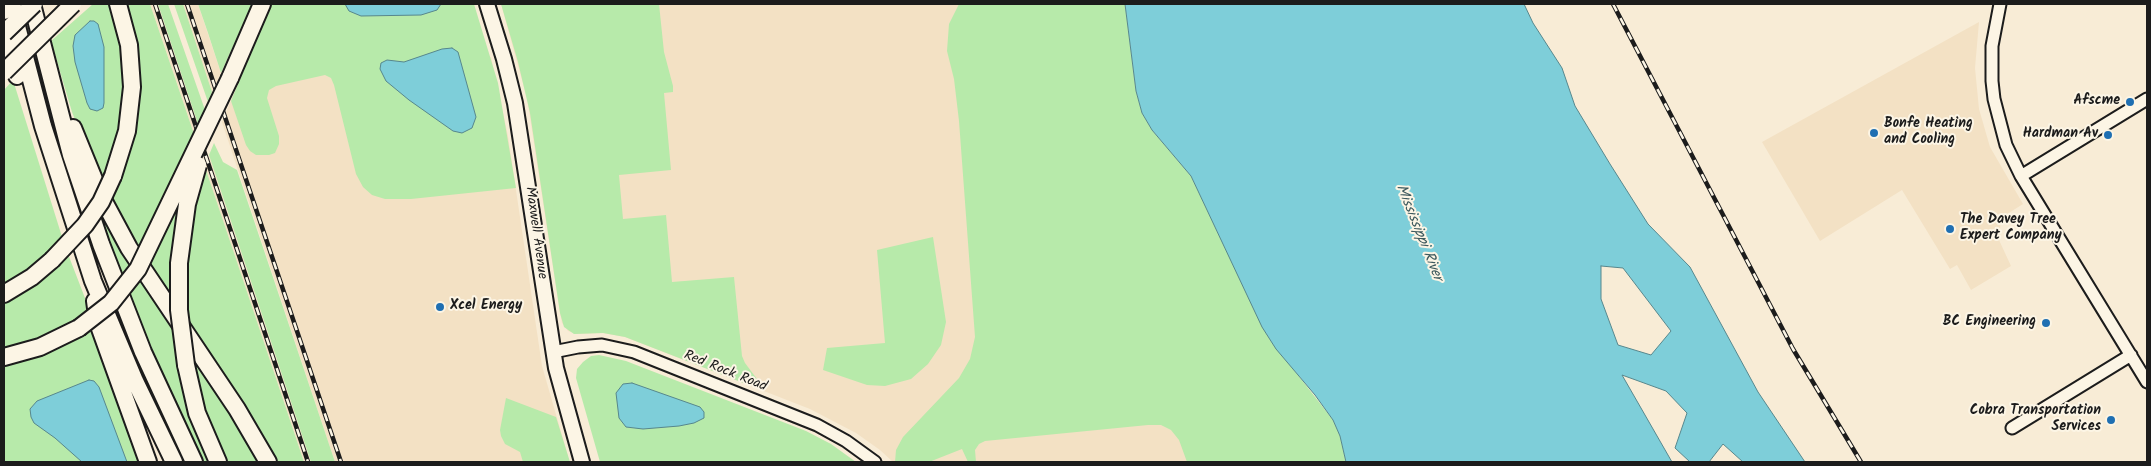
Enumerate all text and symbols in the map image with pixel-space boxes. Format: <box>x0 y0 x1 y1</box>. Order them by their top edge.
place label: Afscme <box>2073 94 2120 110</box>
marker: Afscme <box>2124 96 2136 108</box>
place label: Bonfe Heating and Cooling <box>1884 117 1973 150</box>
marker: Bonfe Heating and Cooling <box>1868 127 1880 139</box>
place label: Hardman Av <box>2023 127 2098 143</box>
marker: Hardman Av <box>2102 129 2114 141</box>
water label: Mississippi River <box>1390 182 1446 284</box>
street label: Maxwell Avenue <box>520 186 550 280</box>
place label: The Davey Tree Expert Company <box>1960 213 2062 246</box>
marker: The Davey Tree Expert Company <box>1944 223 1956 235</box>
place label: Xcel Energy <box>450 299 522 315</box>
marker: Xcel Energy <box>434 301 446 313</box>
place label: BC Engineering <box>1943 315 2036 331</box>
marker: BC Engineering <box>2040 317 2052 329</box>
street label: Red Rock Road <box>681 348 769 396</box>
place label: Cobra Transportation Services <box>1970 404 2101 437</box>
marker: Cobra Transportation Services <box>2105 414 2117 426</box>

